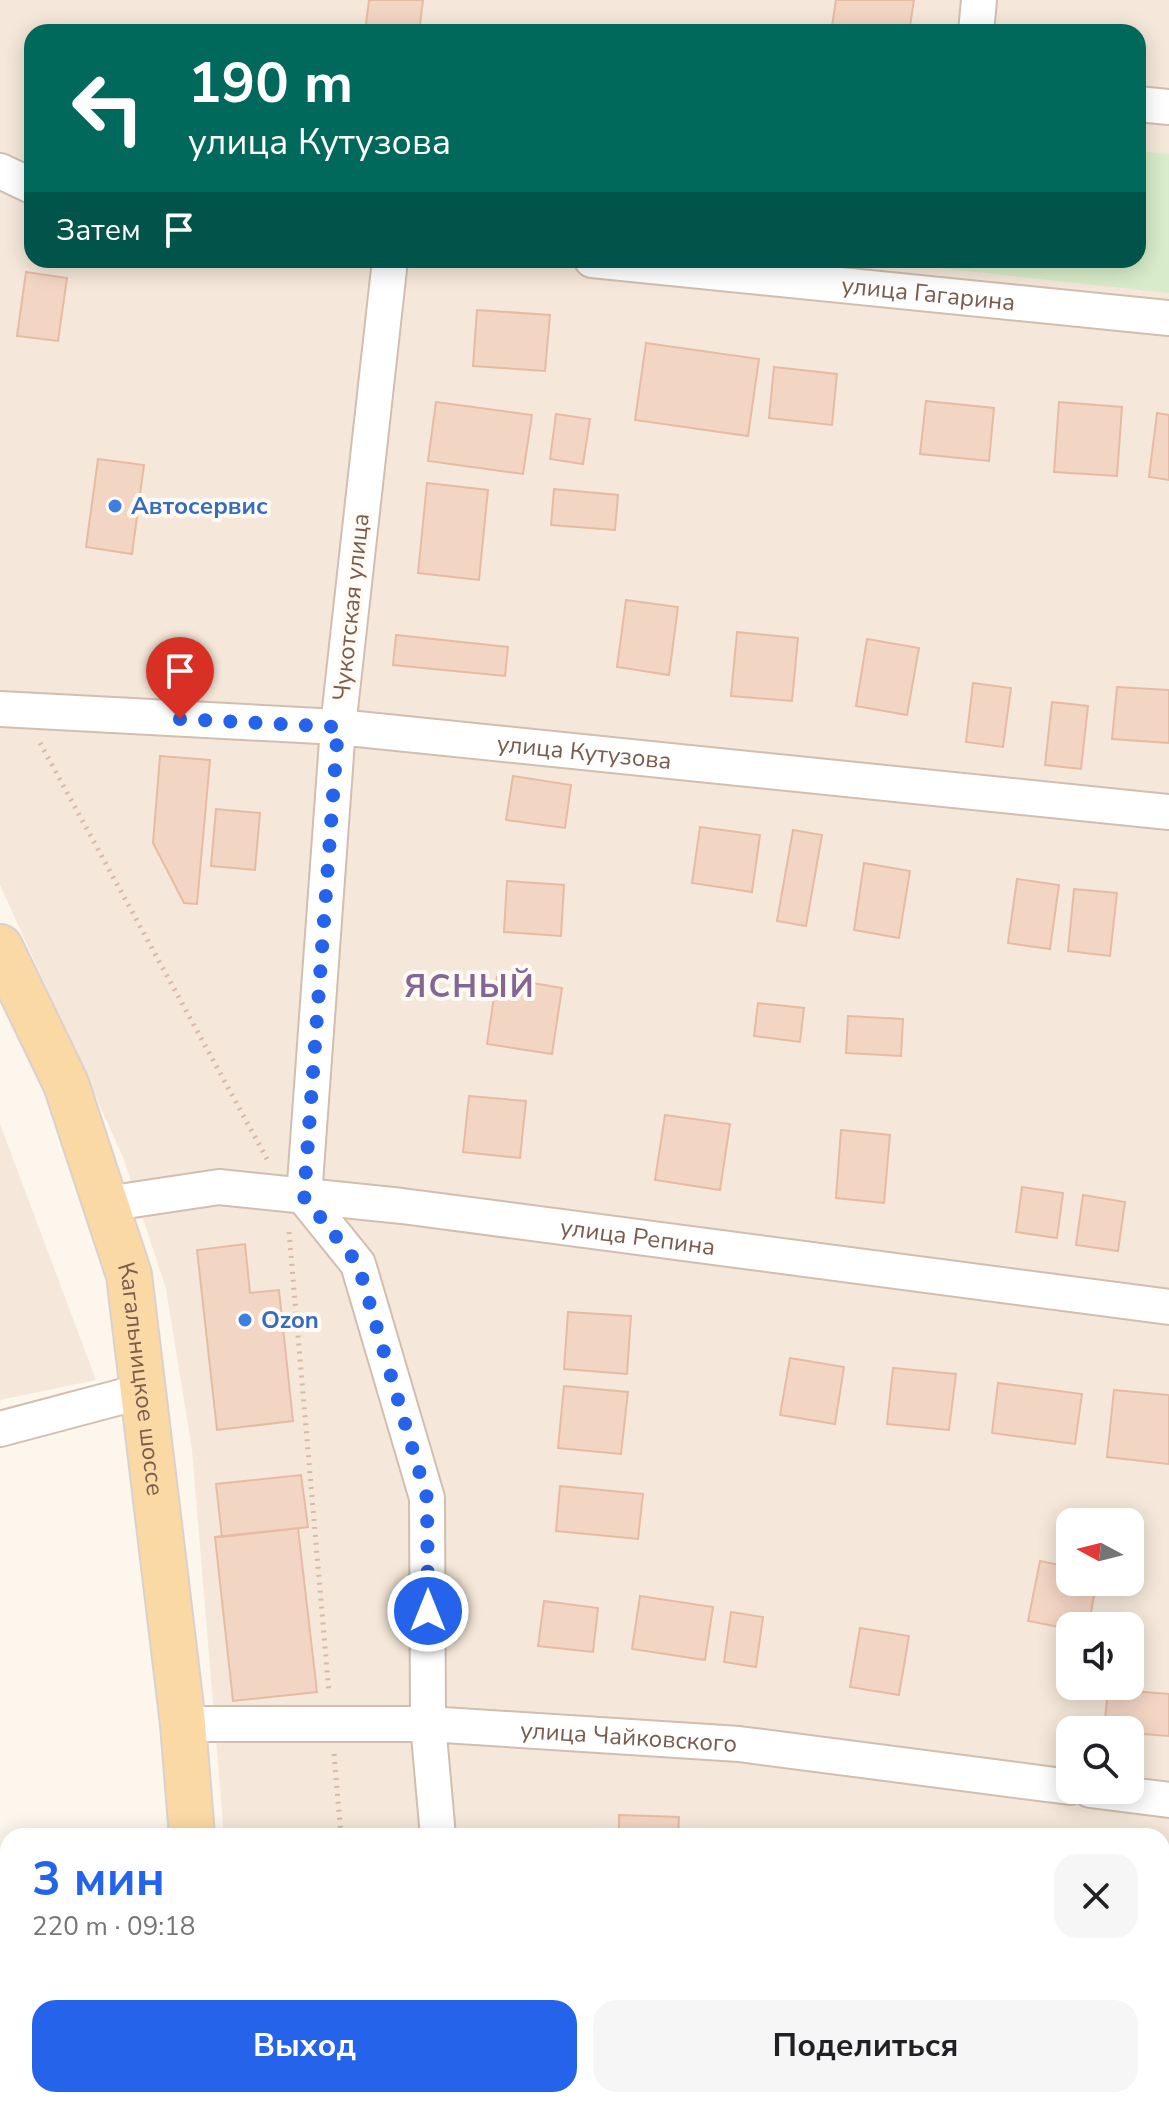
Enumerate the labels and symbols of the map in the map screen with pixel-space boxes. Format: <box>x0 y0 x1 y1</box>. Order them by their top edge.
street label: улица Гагарина <box>840 269 1017 318</box>
place label: Автосервис <box>131 490 268 522</box>
marker: Автосервис <box>106 497 124 515</box>
street label: Чукотская улица <box>325 512 377 702</box>
pin <box>146 637 214 719</box>
street label: улица Кутузова <box>495 727 673 777</box>
district label: ЯСНЫЙ <box>404 965 536 1008</box>
street label: улица Репина <box>558 1211 717 1263</box>
street label: Кагальницкое шоссе <box>110 1258 171 1498</box>
place label: Ozon <box>261 1304 319 1336</box>
marker: Ozon <box>236 1311 254 1329</box>
north arrow <box>1056 1508 1144 1596</box>
position arrow <box>386 1569 470 1653</box>
street label: улица Чайковского <box>519 1714 738 1760</box>

